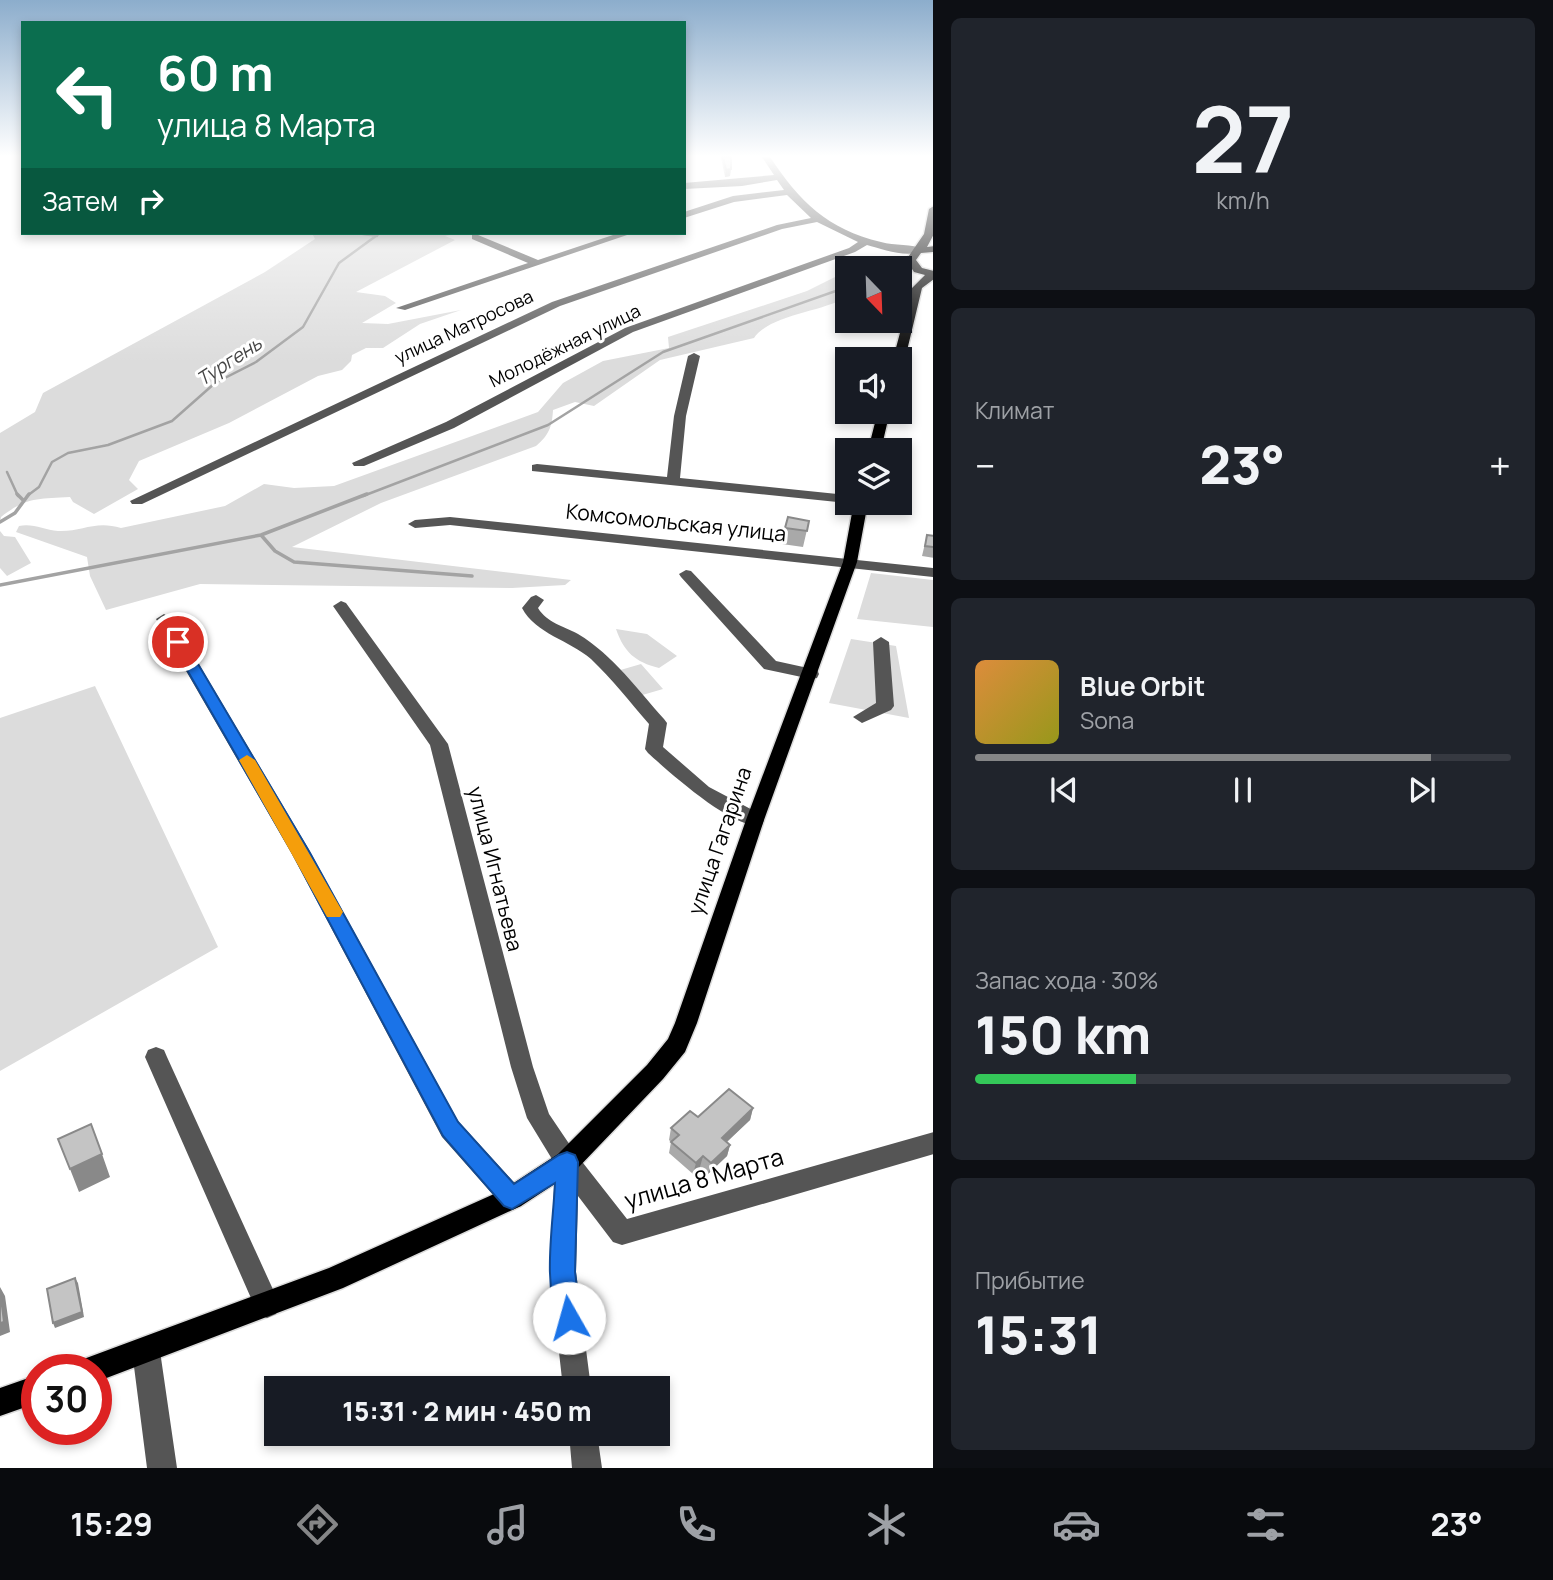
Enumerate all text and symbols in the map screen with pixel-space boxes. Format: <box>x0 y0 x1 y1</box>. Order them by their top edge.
text: 60 m <box>157 39 274 106</box>
icon: left <box>42 49 133 140</box>
text: 27 <box>1192 76 1294 200</box>
text: улица 8 Марта <box>157 103 376 147</box>
icon: right <box>132 182 170 220</box>
text: Затем <box>42 183 118 219</box>
text: km/h <box>1216 184 1270 216</box>
north arrow <box>835 256 912 332</box>
map controls <box>835 256 912 515</box>
street label: улица Матросова <box>391 284 537 369</box>
street label: Молодёжная улица <box>485 298 644 392</box>
water label: Тургень <box>191 330 267 392</box>
button: sound <box>835 347 912 424</box>
text: Климат <box>975 394 1054 426</box>
text: 23° <box>1200 429 1285 500</box>
button: layers <box>835 438 912 515</box>
text: − <box>975 439 996 491</box>
text: + <box>1489 439 1511 491</box>
street label: Комсомольская улица <box>565 497 788 547</box>
pin <box>148 612 208 672</box>
icon: arrive <box>159 623 197 661</box>
text: Blue Orbit <box>1080 668 1205 704</box>
text: Sona <box>1080 704 1134 736</box>
street label: улица Гагарина <box>681 763 757 918</box>
icon: previous <box>1045 771 1083 809</box>
icon: pause <box>1224 771 1262 809</box>
icon: next <box>1403 771 1441 809</box>
street label: улица Игнатьева <box>462 783 530 954</box>
text: Запас хода · 30% <box>975 964 1158 996</box>
text: 150 km <box>975 999 1151 1070</box>
street label: улица 8 Марта <box>620 1139 787 1216</box>
text: Прибытие <box>975 1264 1085 1296</box>
position arrow <box>532 1281 606 1355</box>
text: 15:31 <box>975 1299 1102 1370</box>
speed limit sign: 30 <box>21 1354 112 1445</box>
text: 15:31 · 2 мин · 450 m <box>342 1393 592 1429</box>
icon: directions <box>293 1500 342 1549</box>
icon: music <box>483 1500 532 1549</box>
icon: phone <box>672 1500 721 1549</box>
icon: climate <box>862 1500 911 1549</box>
icon: car <box>1052 1500 1101 1549</box>
icon: filters <box>1241 1500 1290 1549</box>
text: 15:29 <box>70 1502 153 1546</box>
text: 23° <box>1431 1502 1483 1546</box>

